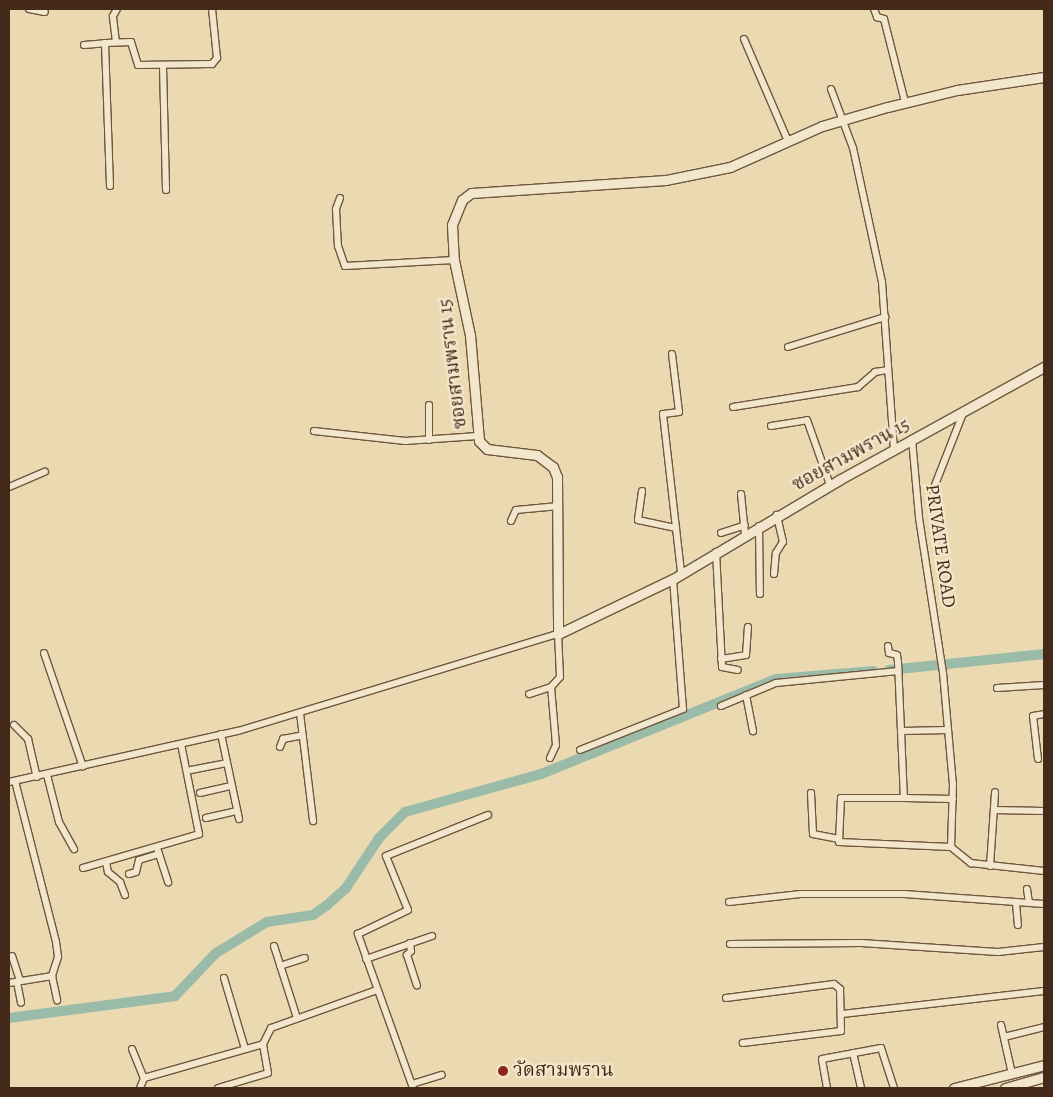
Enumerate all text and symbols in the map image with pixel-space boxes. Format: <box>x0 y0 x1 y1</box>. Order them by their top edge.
street label: ซอยสามพราน 15 <box>434 298 472 430</box>
street label: ซอยสามพราน 15 <box>788 413 914 497</box>
street label: PRIVATE ROAD <box>920 483 960 609</box>
place label: วัดสามพราน <box>513 1060 613 1082</box>
marker: วัดสามพราน <box>497 1065 509 1077</box>

